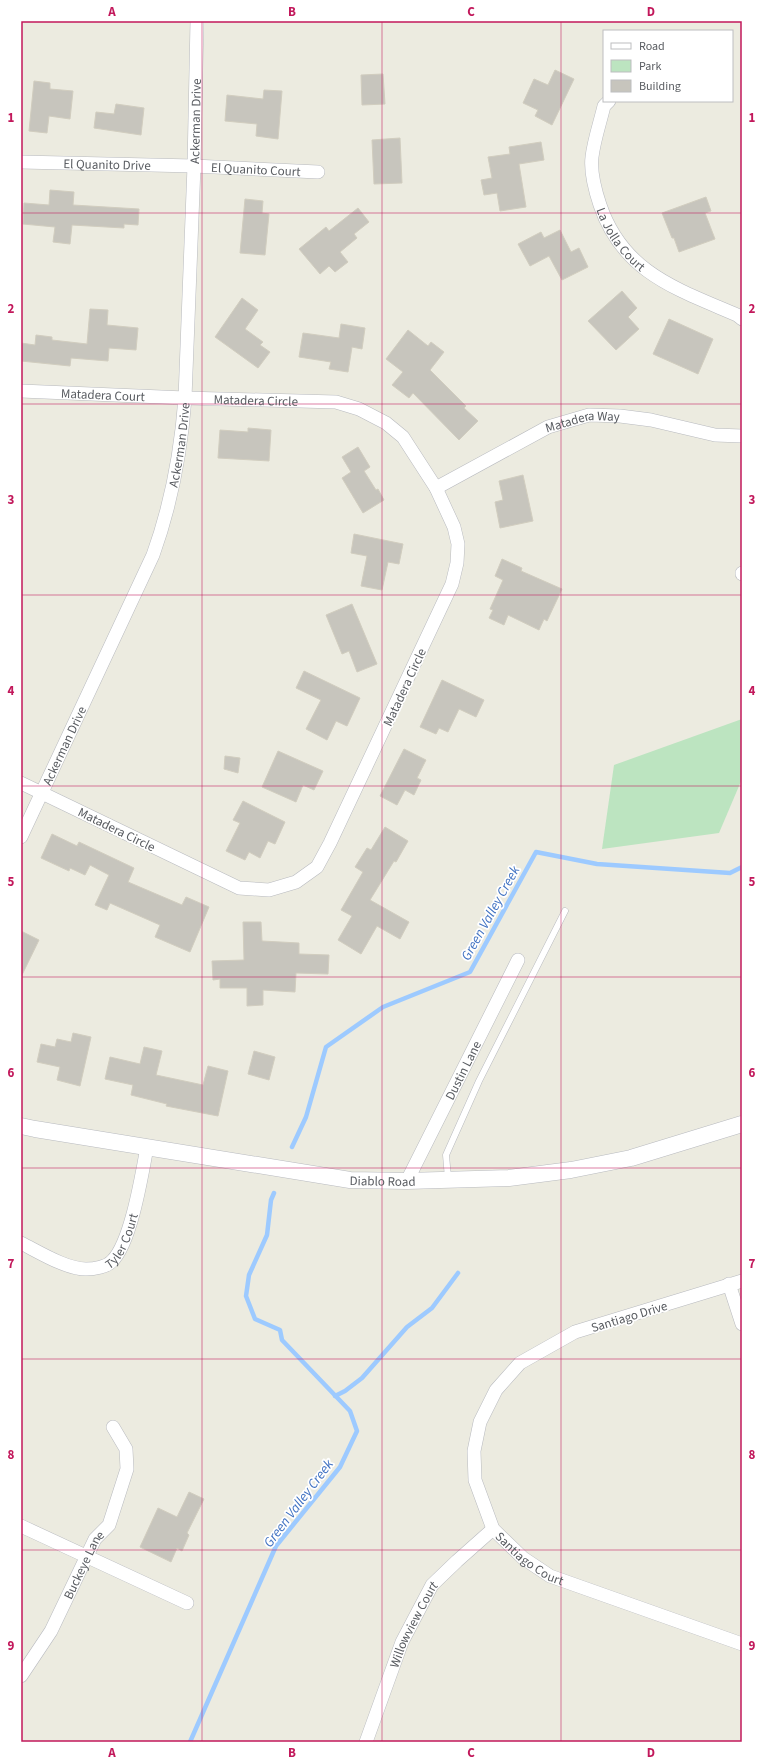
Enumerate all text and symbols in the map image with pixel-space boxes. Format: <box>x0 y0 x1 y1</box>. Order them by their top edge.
text: A <box>107 3 116 21</box>
text: B <box>288 3 296 21</box>
text: C <box>467 3 475 21</box>
text: D <box>647 3 655 21</box>
legend <box>603 30 733 102</box>
text: Road <box>639 38 665 55</box>
text: Park <box>639 58 661 75</box>
street label: Ackerman Drive <box>186 78 206 164</box>
text: Building <box>639 78 681 95</box>
text: 1 <box>8 109 15 127</box>
text: 1 <box>749 109 756 127</box>
street label: El Quanito Drive <box>63 155 151 175</box>
street label: El Quanito Court <box>211 159 302 181</box>
street label: La Jolla Court <box>592 205 649 276</box>
text: 2 <box>8 300 15 318</box>
text: 2 <box>749 300 756 318</box>
street label: Matadera Court <box>61 385 146 406</box>
street label: Matadera Circle <box>213 391 298 411</box>
street label: Ackerman Drive <box>165 402 195 489</box>
street label: Matadera Way <box>543 407 620 437</box>
text: 3 <box>8 491 15 509</box>
text: 3 <box>749 491 756 509</box>
street label: Matadera Circle <box>379 645 431 729</box>
text: 4 <box>8 682 15 700</box>
text: 4 <box>749 682 756 700</box>
street label: Ackerman Drive <box>38 703 91 788</box>
street label: Matadera Circle <box>75 803 158 856</box>
water label: Green Valley Creek <box>457 862 525 964</box>
text: 5 <box>8 873 15 891</box>
text: 5 <box>749 873 756 891</box>
street label: Dustin Lane <box>441 1038 486 1103</box>
text: 6 <box>8 1064 15 1082</box>
text: 6 <box>749 1064 756 1082</box>
street label: Diablo Road <box>349 1172 416 1191</box>
street label: Tyler Court <box>102 1211 143 1274</box>
text: 7 <box>8 1255 15 1273</box>
text: 7 <box>749 1255 756 1273</box>
street label: Santiago Drive <box>589 1297 670 1337</box>
text: 8 <box>8 1446 15 1464</box>
text: 8 <box>749 1446 756 1464</box>
water label: Green Valley Creek <box>259 1455 339 1552</box>
street label: Buckeye Lane <box>60 1527 109 1602</box>
street label: Santiago Court <box>491 1528 566 1590</box>
street label: Willowview Court <box>385 1576 442 1670</box>
text: 9 <box>8 1637 15 1655</box>
text: 9 <box>749 1637 756 1655</box>
text: A <box>107 1744 116 1762</box>
text: B <box>288 1744 296 1762</box>
text: C <box>467 1744 475 1762</box>
text: D <box>647 1744 655 1762</box>

